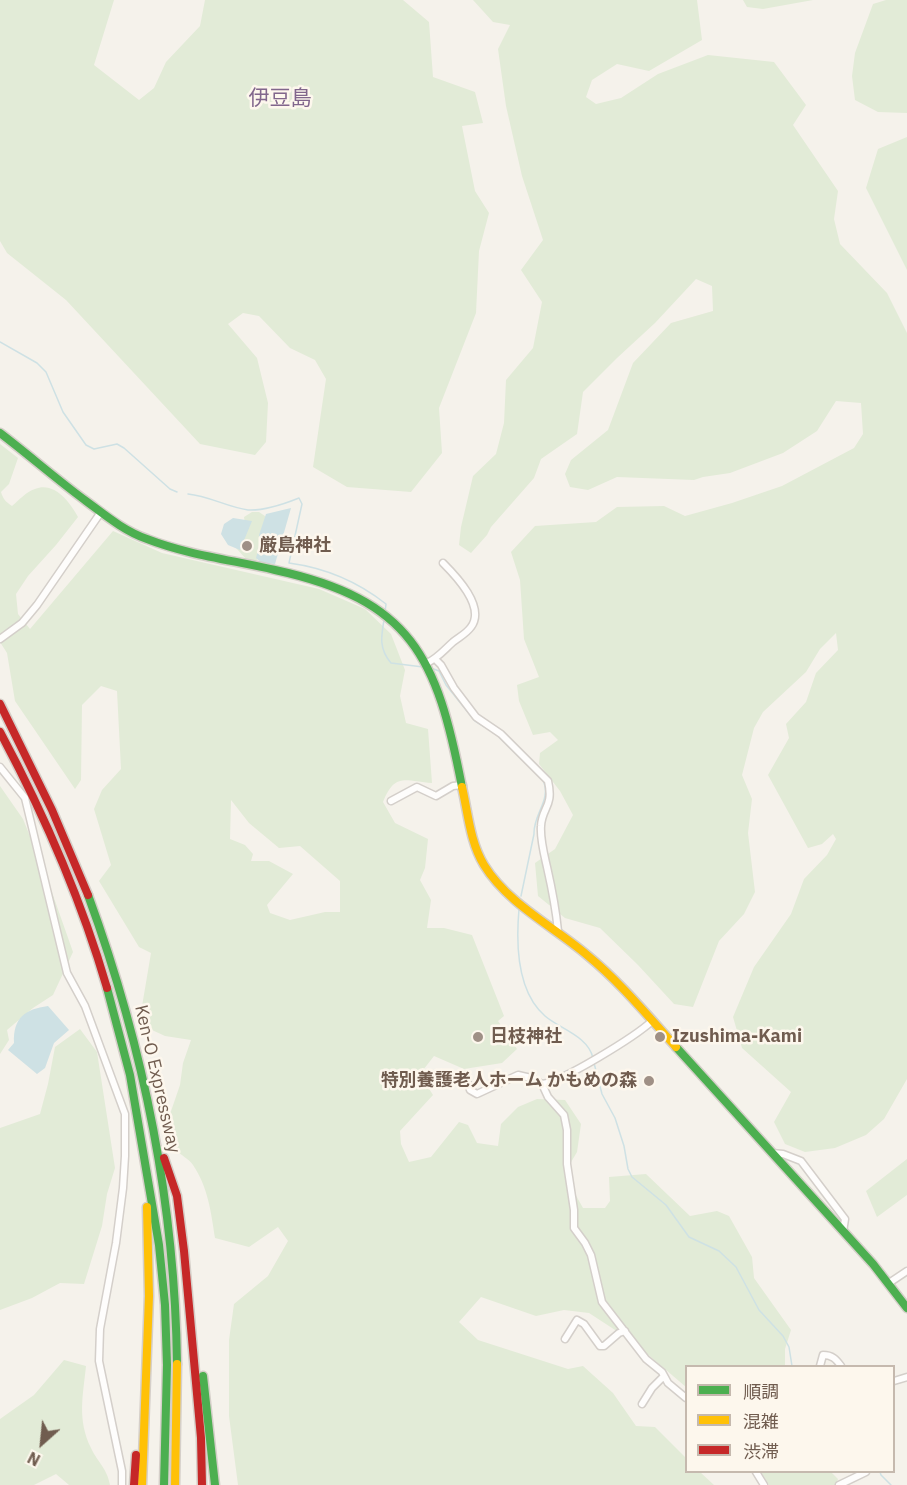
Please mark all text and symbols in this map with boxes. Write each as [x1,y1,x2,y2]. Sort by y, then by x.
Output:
district label: 伊豆島 [249,86,311,112]
place label: 厳島神社 [259,535,331,557]
marker: 厳島神社 [240,539,254,553]
street label: Ken-O Expressway [129,1003,185,1155]
place label: 日枝神社 [490,1026,562,1048]
place label: Izushima-Kami [672,1026,802,1048]
marker: 日枝神社 [471,1030,485,1044]
marker: Izushima-Kami [653,1030,667,1044]
place label: 特別養護老人ホーム かもめの森 [381,1070,637,1092]
marker: 特別養護老人ホーム かもめの森 [642,1074,656,1088]
legend [685,1365,895,1473]
text: 順調 [743,1380,779,1403]
text: 混雑 [743,1410,779,1433]
north arrow [12,1413,72,1473]
text: 渋滞 [743,1440,779,1463]
text: N [24,1447,44,1471]

